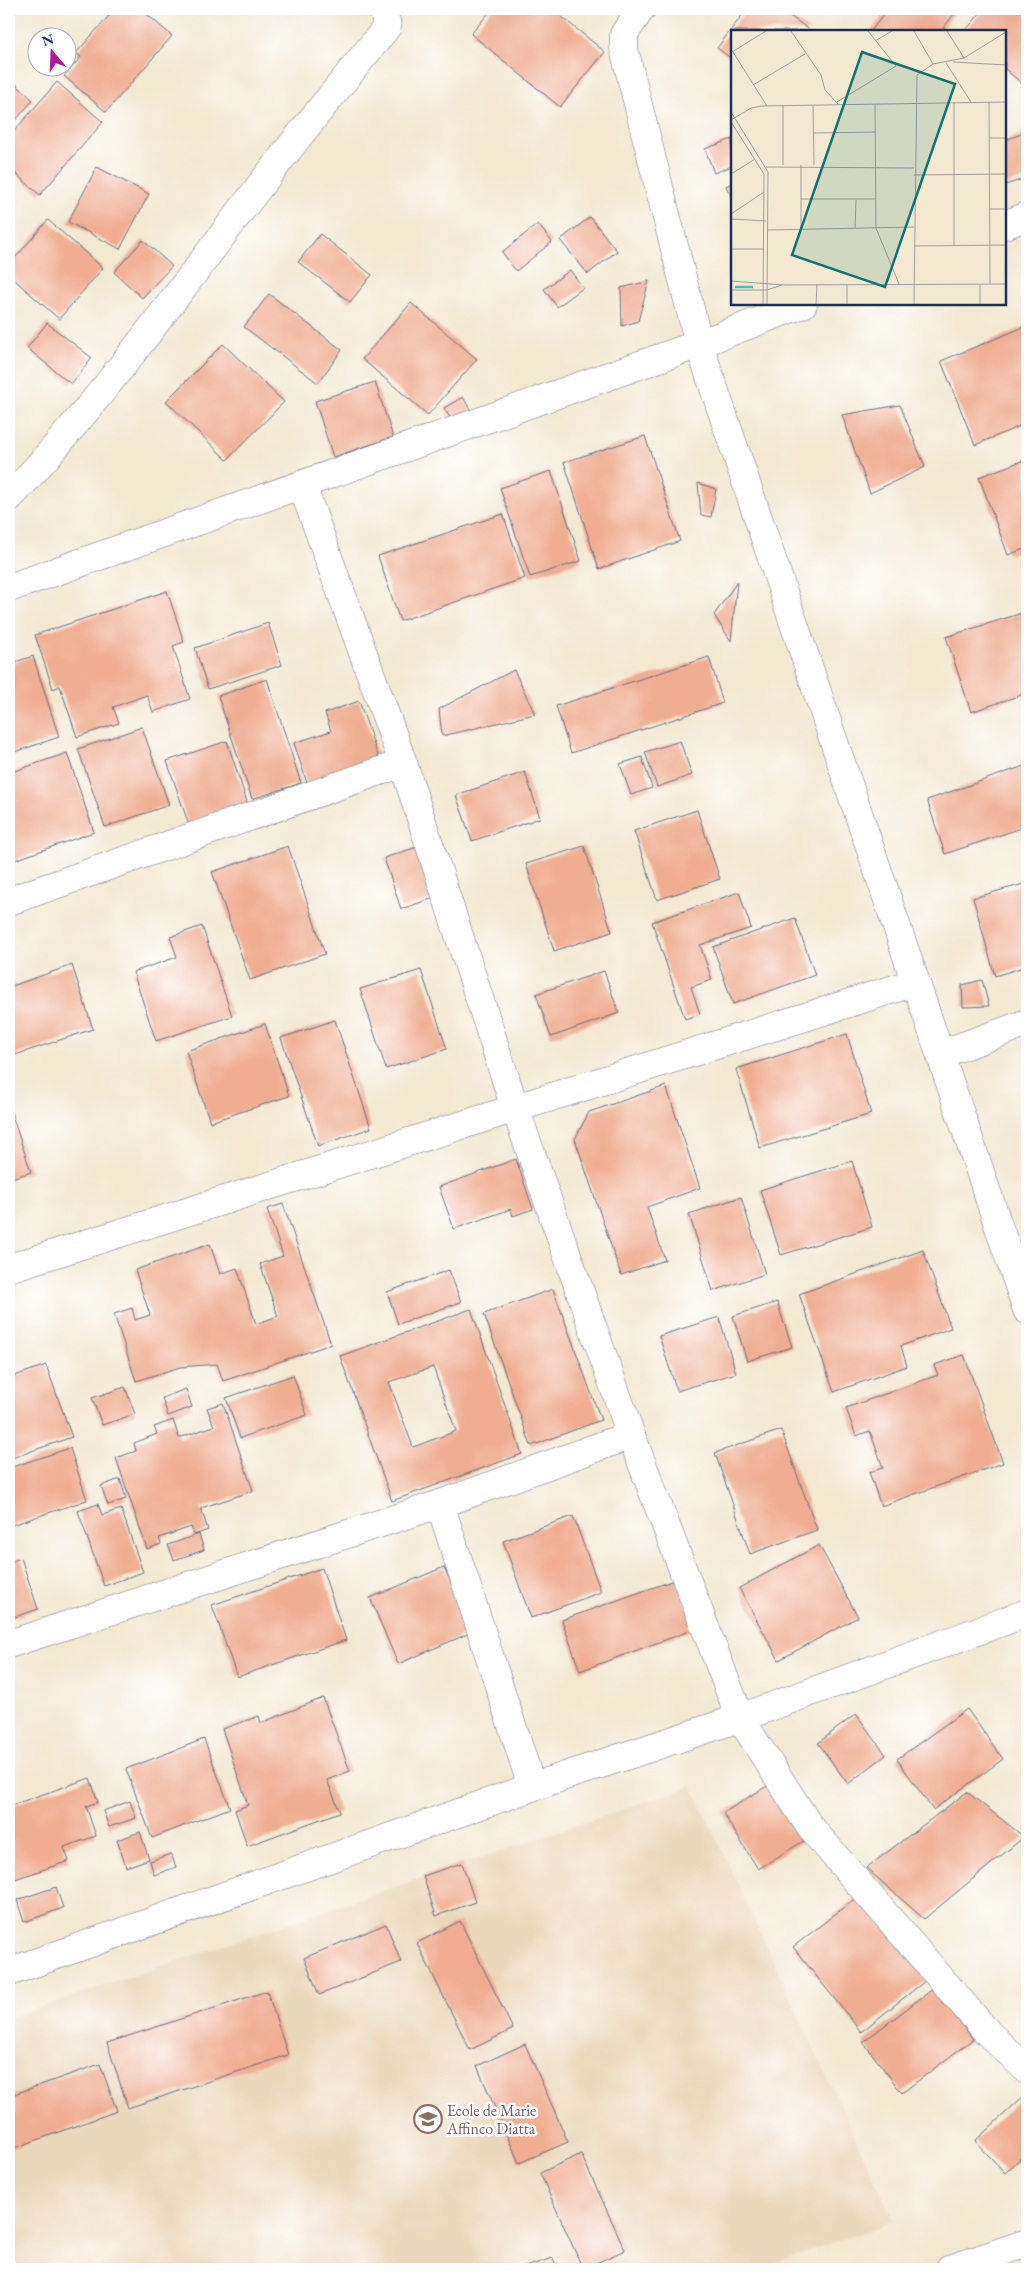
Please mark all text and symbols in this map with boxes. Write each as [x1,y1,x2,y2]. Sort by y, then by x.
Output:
north arrow [28,28,78,78]
text: N [39,29,57,50]
inset map [731,30,1006,305]
place label: Ecole de Marie Affinco Diatta [446,2100,536,2139]
school or university icon: Ecole de Marie Affinco Diatta [413,2104,443,2134]

